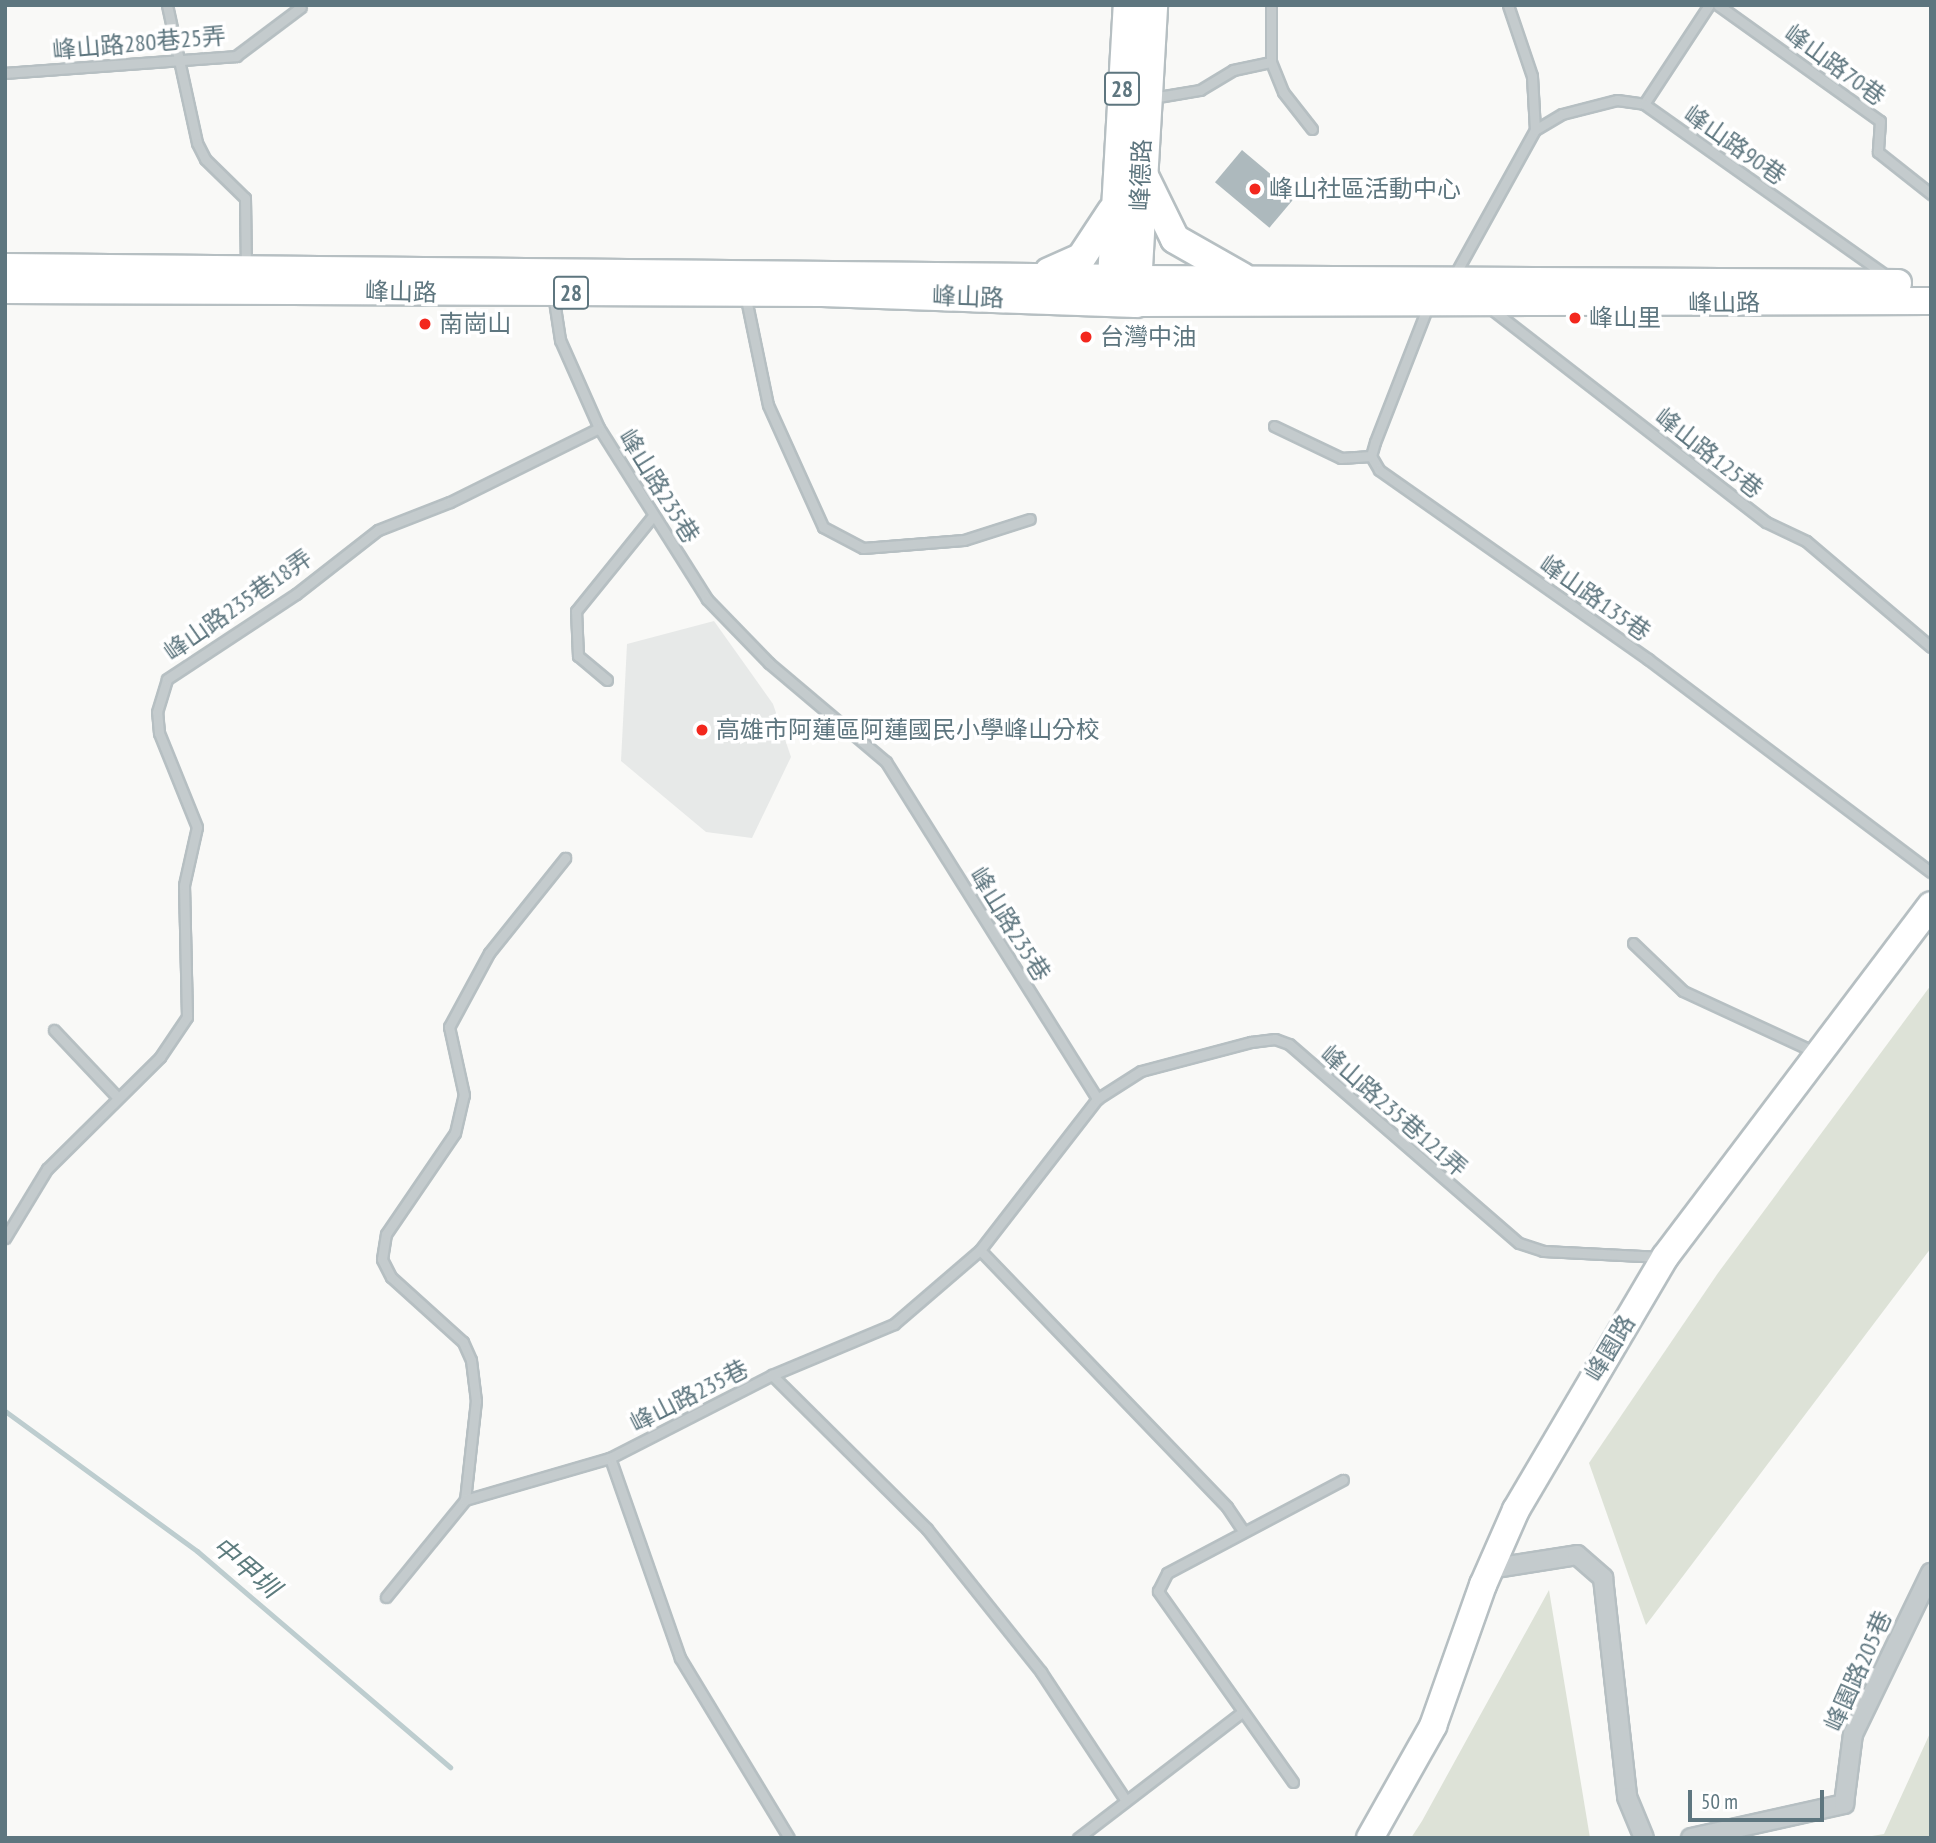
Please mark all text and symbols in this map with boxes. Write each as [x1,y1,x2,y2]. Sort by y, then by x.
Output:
street label: 峰山路70巷 [1779,19,1891,111]
street label: 峰山路280巷25弄 [51,21,227,65]
road number: 28 [1103,69,1141,108]
street label: 峰山路90巷 [1679,99,1791,191]
street label: 峰德路 [1125,139,1157,211]
place label: 峰山社區活動中心 [1269,175,1461,203]
marker: 峰山社區活動中心 [1247,181,1263,197]
road number: 28 [552,274,590,312]
street label: 峰山路 [365,277,437,307]
street label: 峰山路 [932,281,1004,313]
street label: 峰山路 [1688,288,1760,318]
place label: 峰山里 [1589,304,1661,332]
place label: 南崗山 [439,310,511,338]
marker: 峰山里 [1567,310,1583,326]
marker: 南崗山 [417,316,433,332]
place label: 台灣中油 [1100,323,1196,351]
marker: 台灣中油 [1078,329,1094,345]
street label: 峰山路125巷 [1650,402,1768,504]
street label: 峰山路235巷 [613,424,705,548]
street label: 峰山路235巷18弄 [158,543,318,667]
street label: 峰山路135巷 [1534,549,1656,647]
place label: 高雄市阿蓮區阿蓮國民小學峰山分校 [716,716,1100,744]
marker: 高雄市阿蓮區阿蓮國民小學峰山分校 [694,722,710,738]
street label: 峰山路235巷 [964,862,1056,986]
street label: 峰山路235巷121弄 [1315,1040,1473,1182]
street label: 峰園路 [1579,1310,1641,1386]
street label: 峰山路235巷 [625,1354,753,1438]
water label: 中甲圳 [206,1530,286,1604]
street label: 峰園路205巷 [1819,1606,1897,1736]
scale bar [1691,1776,1828,1820]
text: 50 m [1701,1788,1738,1815]

